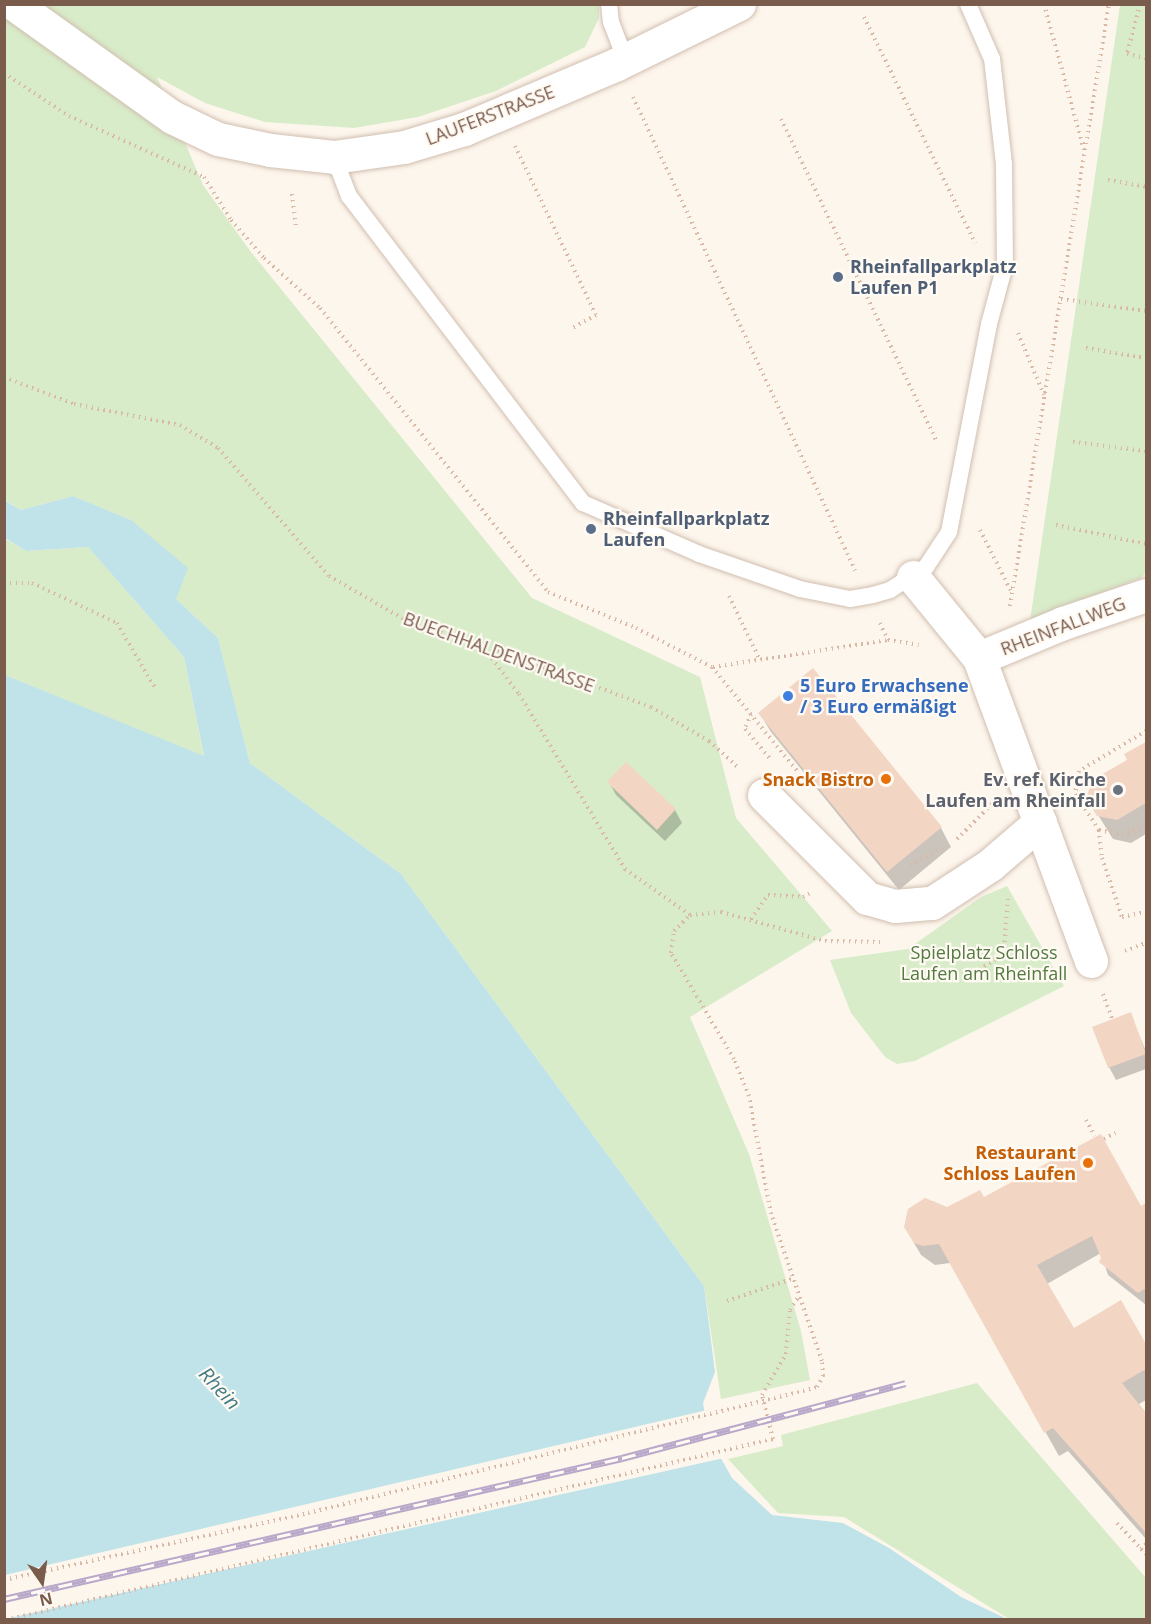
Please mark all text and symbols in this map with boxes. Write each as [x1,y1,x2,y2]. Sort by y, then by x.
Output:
street label: LAUFERSTRASSE [422,80,558,150]
place label: Rheinfallparkplatz Laufen P1 [850,256,1016,298]
marker: Rheinfallparkplatz Laufen P1 [831,270,845,284]
place label: Rheinfallparkplatz Laufen [603,508,769,550]
marker: Rheinfallparkplatz Laufen [584,522,598,536]
street label: RHEINFALLWEG [997,592,1129,660]
street label: BUECHHALDENSTRASSE [400,607,598,697]
place label: 5 Euro Erwachsene / 3 Euro ermäßigt [800,675,969,718]
marker: 5 Euro Erwachsene / 3 Euro ermäßigt [781,689,795,703]
place label: Snack Bistro [763,768,874,790]
place label: Ev. ref. Kirche Laufen am Rheinfall [925,769,1106,812]
marker: Snack Bistro [879,772,893,786]
marker: Ev. ref. Kirche Laufen am Rheinfall [1111,783,1125,797]
park label: Spielplatz Schloss Laufen am Rheinfall [901,942,1067,984]
place label: Restaurant Schloss Laufen [943,1142,1076,1184]
marker: Restaurant Schloss Laufen [1081,1156,1095,1170]
water label: Rhein [194,1362,246,1414]
north arrow [12,1552,72,1612]
text: N [37,1587,55,1612]

